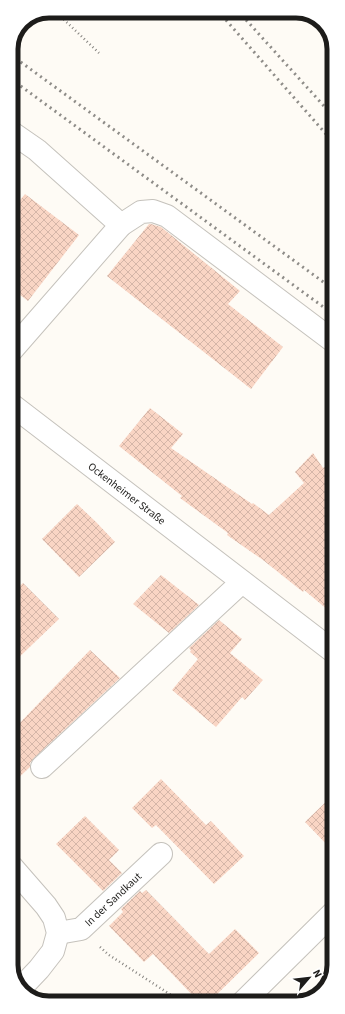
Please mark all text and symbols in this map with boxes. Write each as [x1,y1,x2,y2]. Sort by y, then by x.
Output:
street label: Ockenheimer Straße [85,459,169,529]
street label: In der Sandkaut [81,869,145,930]
north arrow [289,958,329,998]
text: N [309,967,326,980]

